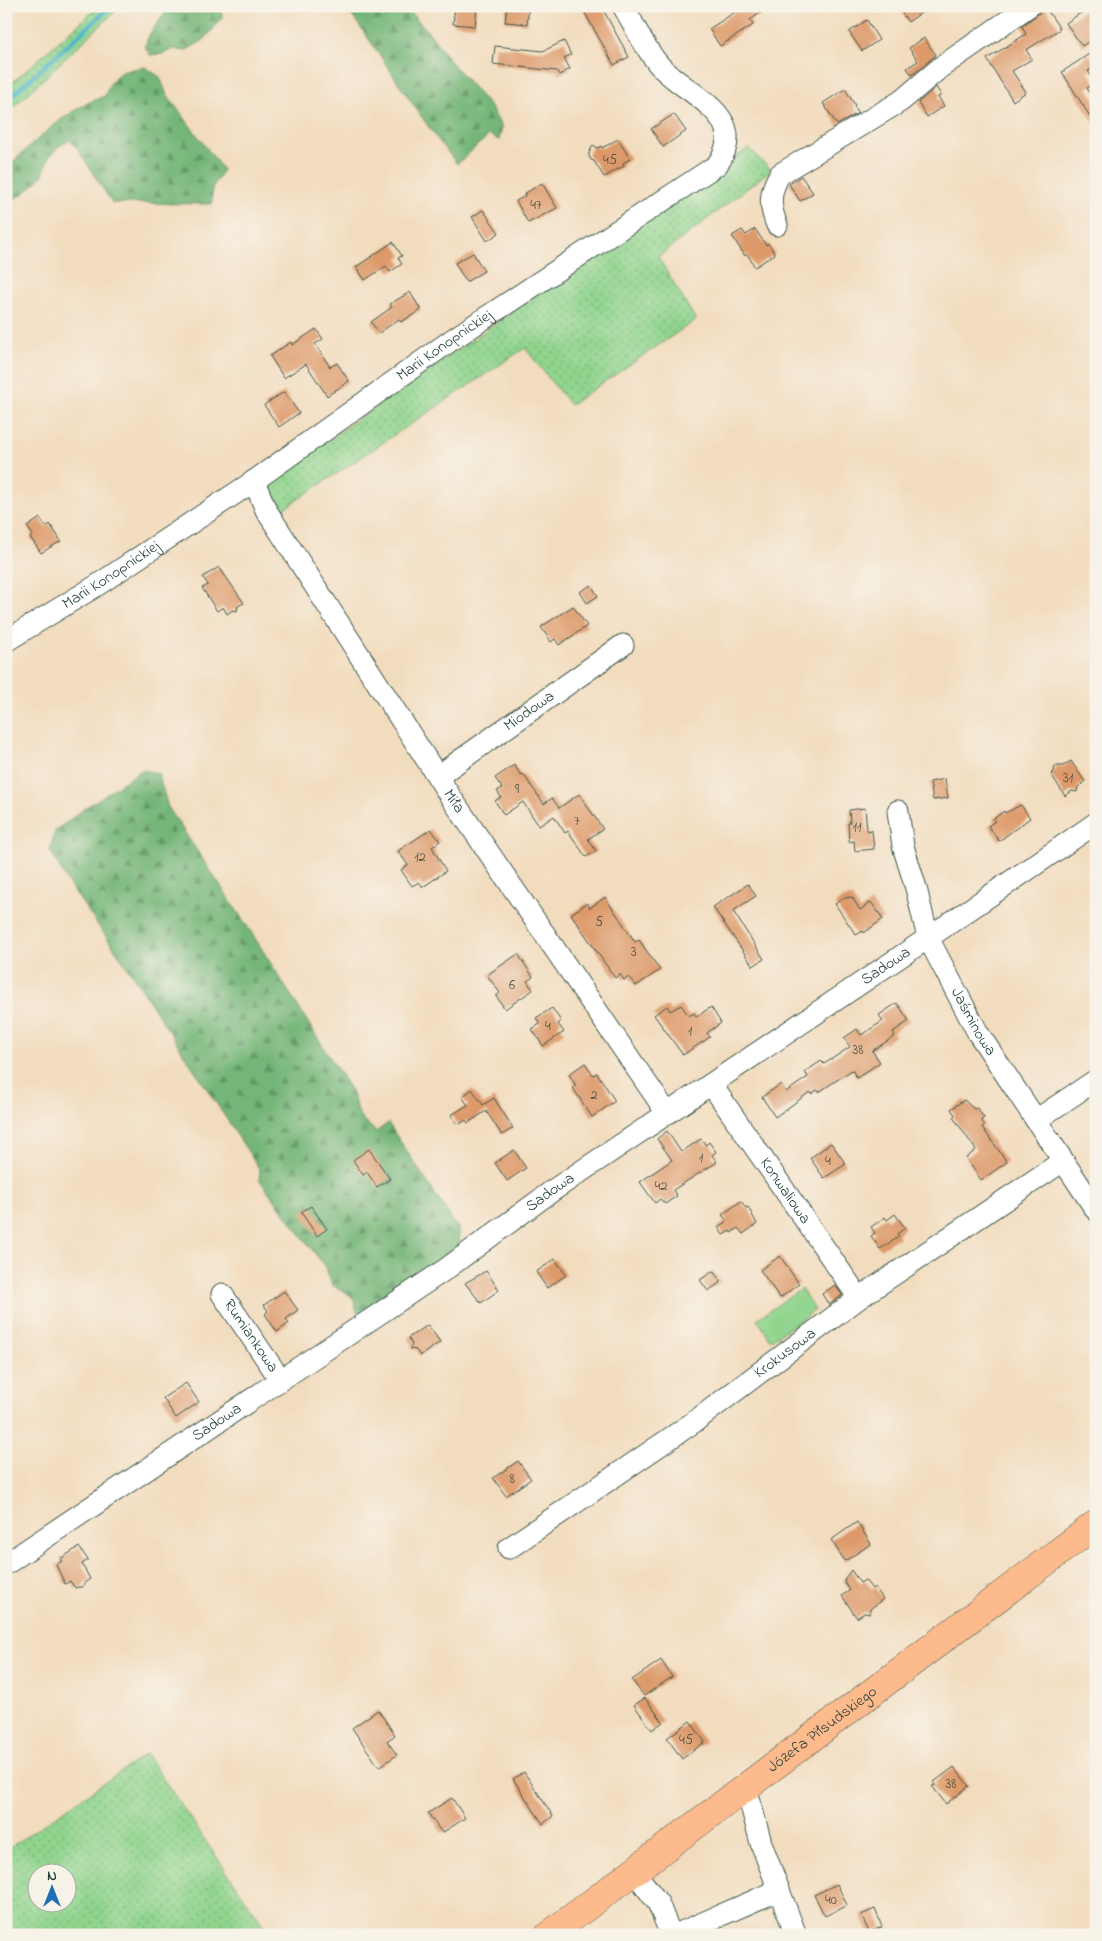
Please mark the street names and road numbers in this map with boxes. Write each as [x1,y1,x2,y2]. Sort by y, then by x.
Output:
street label: Marii Konopnickiej [392,303,498,388]
street label: Marii Konopnickiej [58,534,166,616]
street label: Miodowa [499,685,560,738]
street label: Miła [437,785,471,818]
street label: Sadowa [856,941,916,992]
street label: Jaśminowa [944,983,1002,1061]
street label: Konwaliowa [753,1153,816,1229]
street label: Sadowa [521,1167,580,1218]
street label: Rumiankowa [217,1295,284,1378]
street label: Krokusowa [749,1322,821,1385]
street label: Sadowa [187,1397,247,1448]
street label: Józefa Piłsudskiego [762,1680,882,1779]

